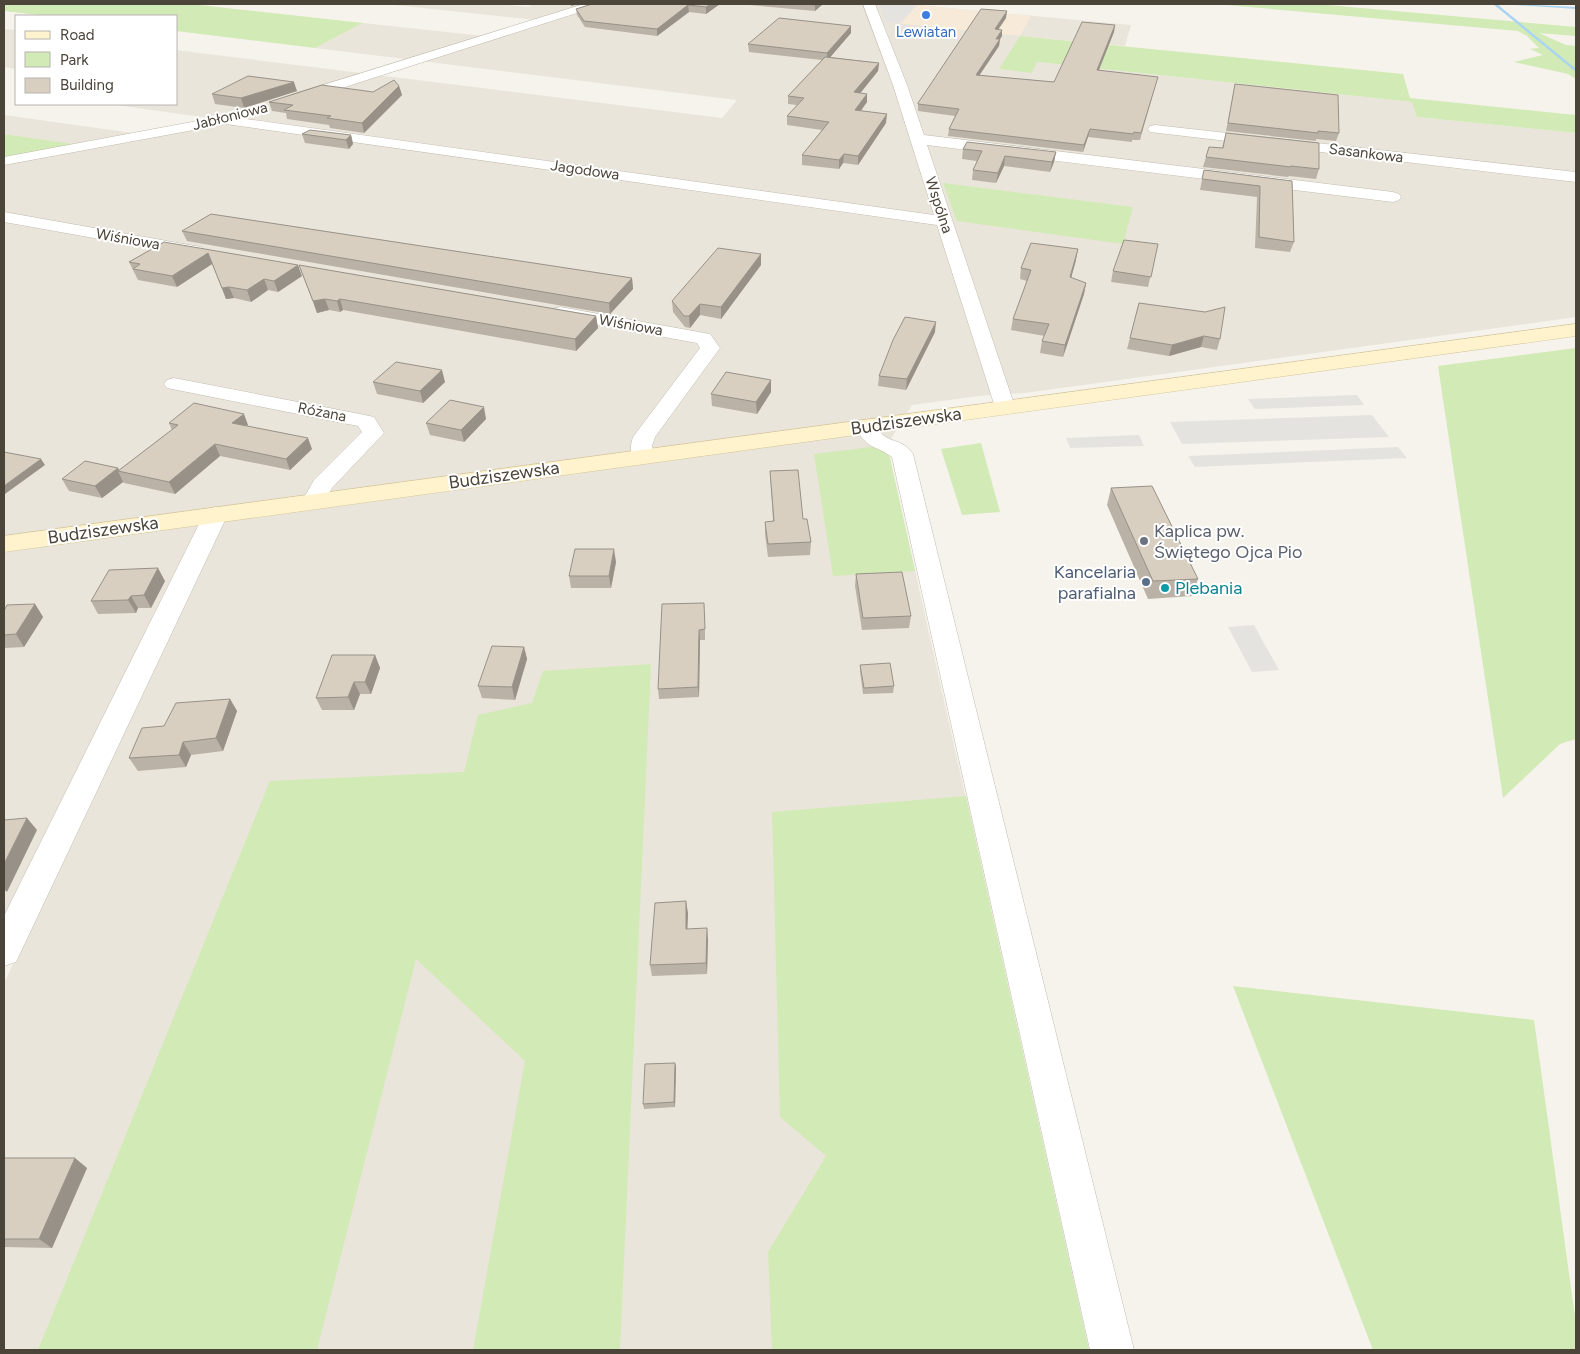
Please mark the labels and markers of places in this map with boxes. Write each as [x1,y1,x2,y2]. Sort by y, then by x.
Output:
marker: Lewiatan [920,9,932,21]
place label: Lewiatan [896,23,956,41]
place label: Kaplica pw. Świętego Ojca Pio [1154,520,1302,563]
marker: Kaplica pw. Świętego Ojca Pio [1138,535,1150,547]
place label: Kancelaria parafialna [1054,561,1136,604]
marker: Kancelaria parafialna [1140,576,1152,588]
place label: Plebania [1175,577,1242,599]
marker: Plebania [1159,582,1171,594]

